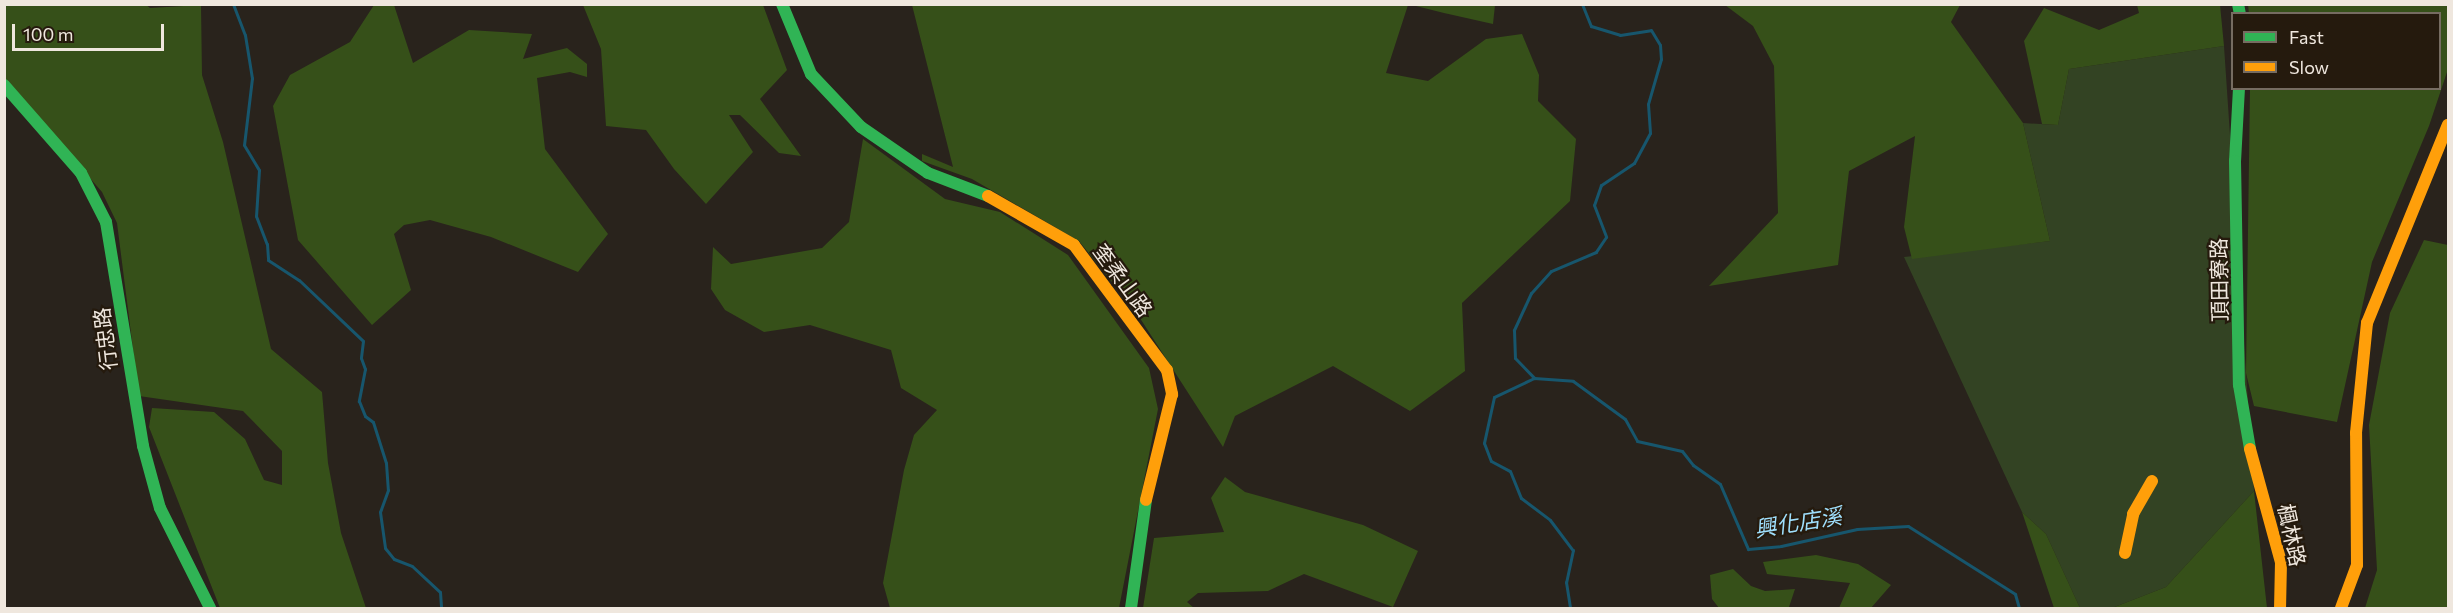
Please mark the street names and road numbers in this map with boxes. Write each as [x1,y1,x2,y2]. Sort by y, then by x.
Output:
street label: 頂田寮路 [2206,238,2232,322]
street label: 奎柔山路 [1088,239,1158,321]
street label: 行忠路 [89,306,121,372]
street label: 楓林路 [2273,502,2311,568]

